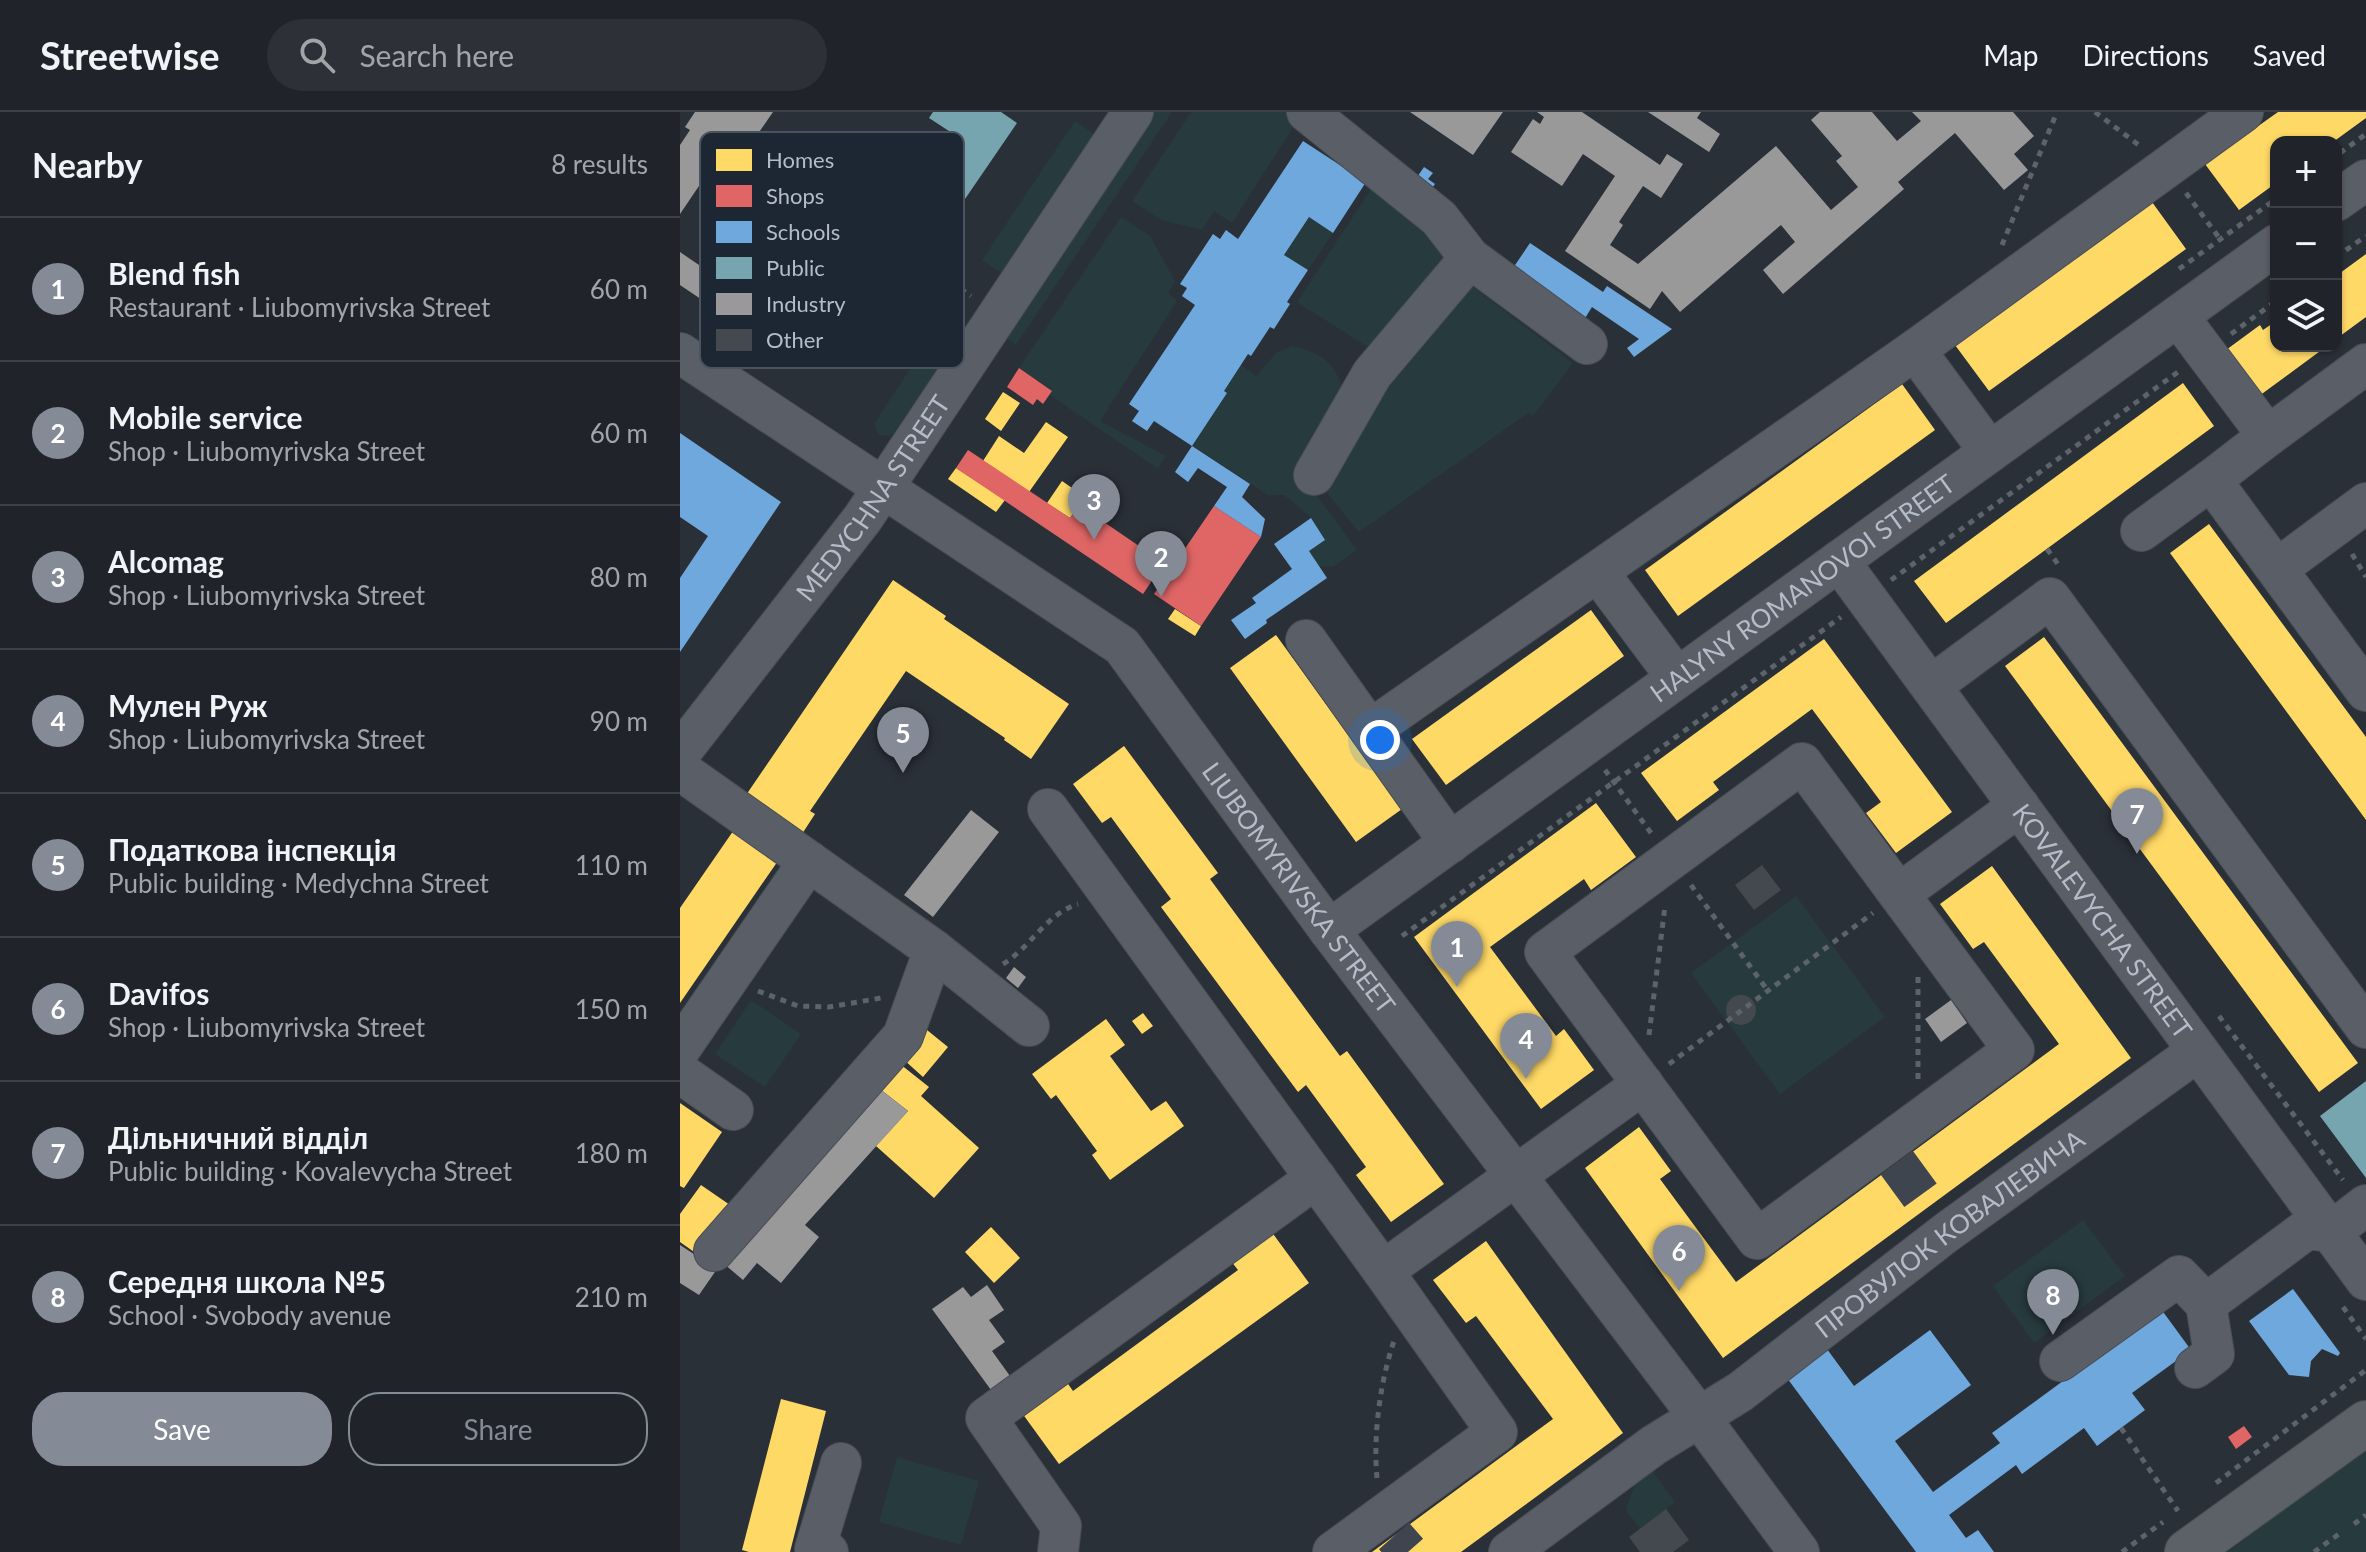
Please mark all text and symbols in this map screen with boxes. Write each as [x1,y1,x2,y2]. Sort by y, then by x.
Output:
search box [267,19,827,91]
text: Streetwise [40,32,219,78]
icon: search [295,33,339,77]
text: Search here [359,37,514,73]
text: Map [1983,38,2038,72]
text: Directions [2082,38,2209,72]
text: Saved [2253,38,2326,72]
legend [700,132,964,368]
map controls [2270,136,2342,352]
button: + [2270,136,2342,208]
text: Nearby [32,144,143,185]
text: Homes [766,146,834,173]
text: 8 results [551,148,648,180]
text: Shops [766,182,824,209]
button: − [2270,208,2342,280]
text: Schools [766,218,840,245]
text: Public [766,254,825,281]
text: Blend fish [108,255,240,291]
text: 1 [50,273,66,305]
text: 60 m [590,273,648,305]
button: layers [2270,280,2342,352]
text: Industry [766,290,846,317]
text: Restaurant · Liubomyrivska Street [108,291,490,323]
text: Other [766,326,823,353]
street label: MEDYCHNA STREET [789,389,956,607]
text: Mobile service [108,399,303,435]
text: 2 [50,417,66,449]
text: 60 m [590,417,648,449]
text: Shop · Liubomyrivska Street [108,435,425,467]
street label: HALYNY ROMANOVOI STREET [1644,467,1961,709]
pin: 3 [1068,474,1120,540]
pin: 2 [1135,531,1187,597]
text: Alcomag [108,543,224,579]
text: 3 [50,561,66,593]
text: 80 m [590,561,648,593]
text: Shop · Liubomyrivska Street [108,579,425,611]
text: Мулен Руж [108,687,268,723]
text: 4 [50,705,66,737]
text: 90 m [590,705,648,737]
pin: 5 [877,707,929,773]
your location [1360,720,1400,760]
text: Shop · Liubomyrivska Street [108,723,425,755]
street label: LIUBOMYRIVSKA STREET [1196,756,1403,1020]
pin: 7 [2111,788,2163,854]
street label: KOVALEVYCHA STREET [2006,797,2199,1044]
text: Податкова інспекція [108,831,397,867]
text: 5 [50,849,66,881]
text: 110 m [575,849,648,881]
text: Public building · Medychna Street [108,867,489,899]
pin: 1 [1431,921,1483,987]
text: Davifos [108,975,210,1011]
text: 6 [50,993,66,1025]
text: 150 m [575,993,648,1025]
text: Shop · Liubomyrivska Street [108,1011,425,1043]
pin: 4 [1500,1013,1552,1079]
text: Дільничний відділ [108,1119,368,1155]
street label: ПРОВУЛОК КОВАЛЕВИЧА [1808,1122,2091,1344]
text: 7 [50,1137,66,1169]
text: 180 m [575,1137,648,1169]
text: Public building · Kovalevycha Street [108,1155,512,1187]
pin: 6 [1653,1225,1705,1291]
text: Середня школа №5 [108,1263,386,1299]
pin: 8 [2027,1269,2079,1335]
text: 8 [50,1281,66,1313]
text: 210 m [575,1281,648,1313]
text: School · Svobody avenue [108,1299,391,1331]
button: Save [32,1392,332,1466]
button: Share [348,1392,648,1466]

